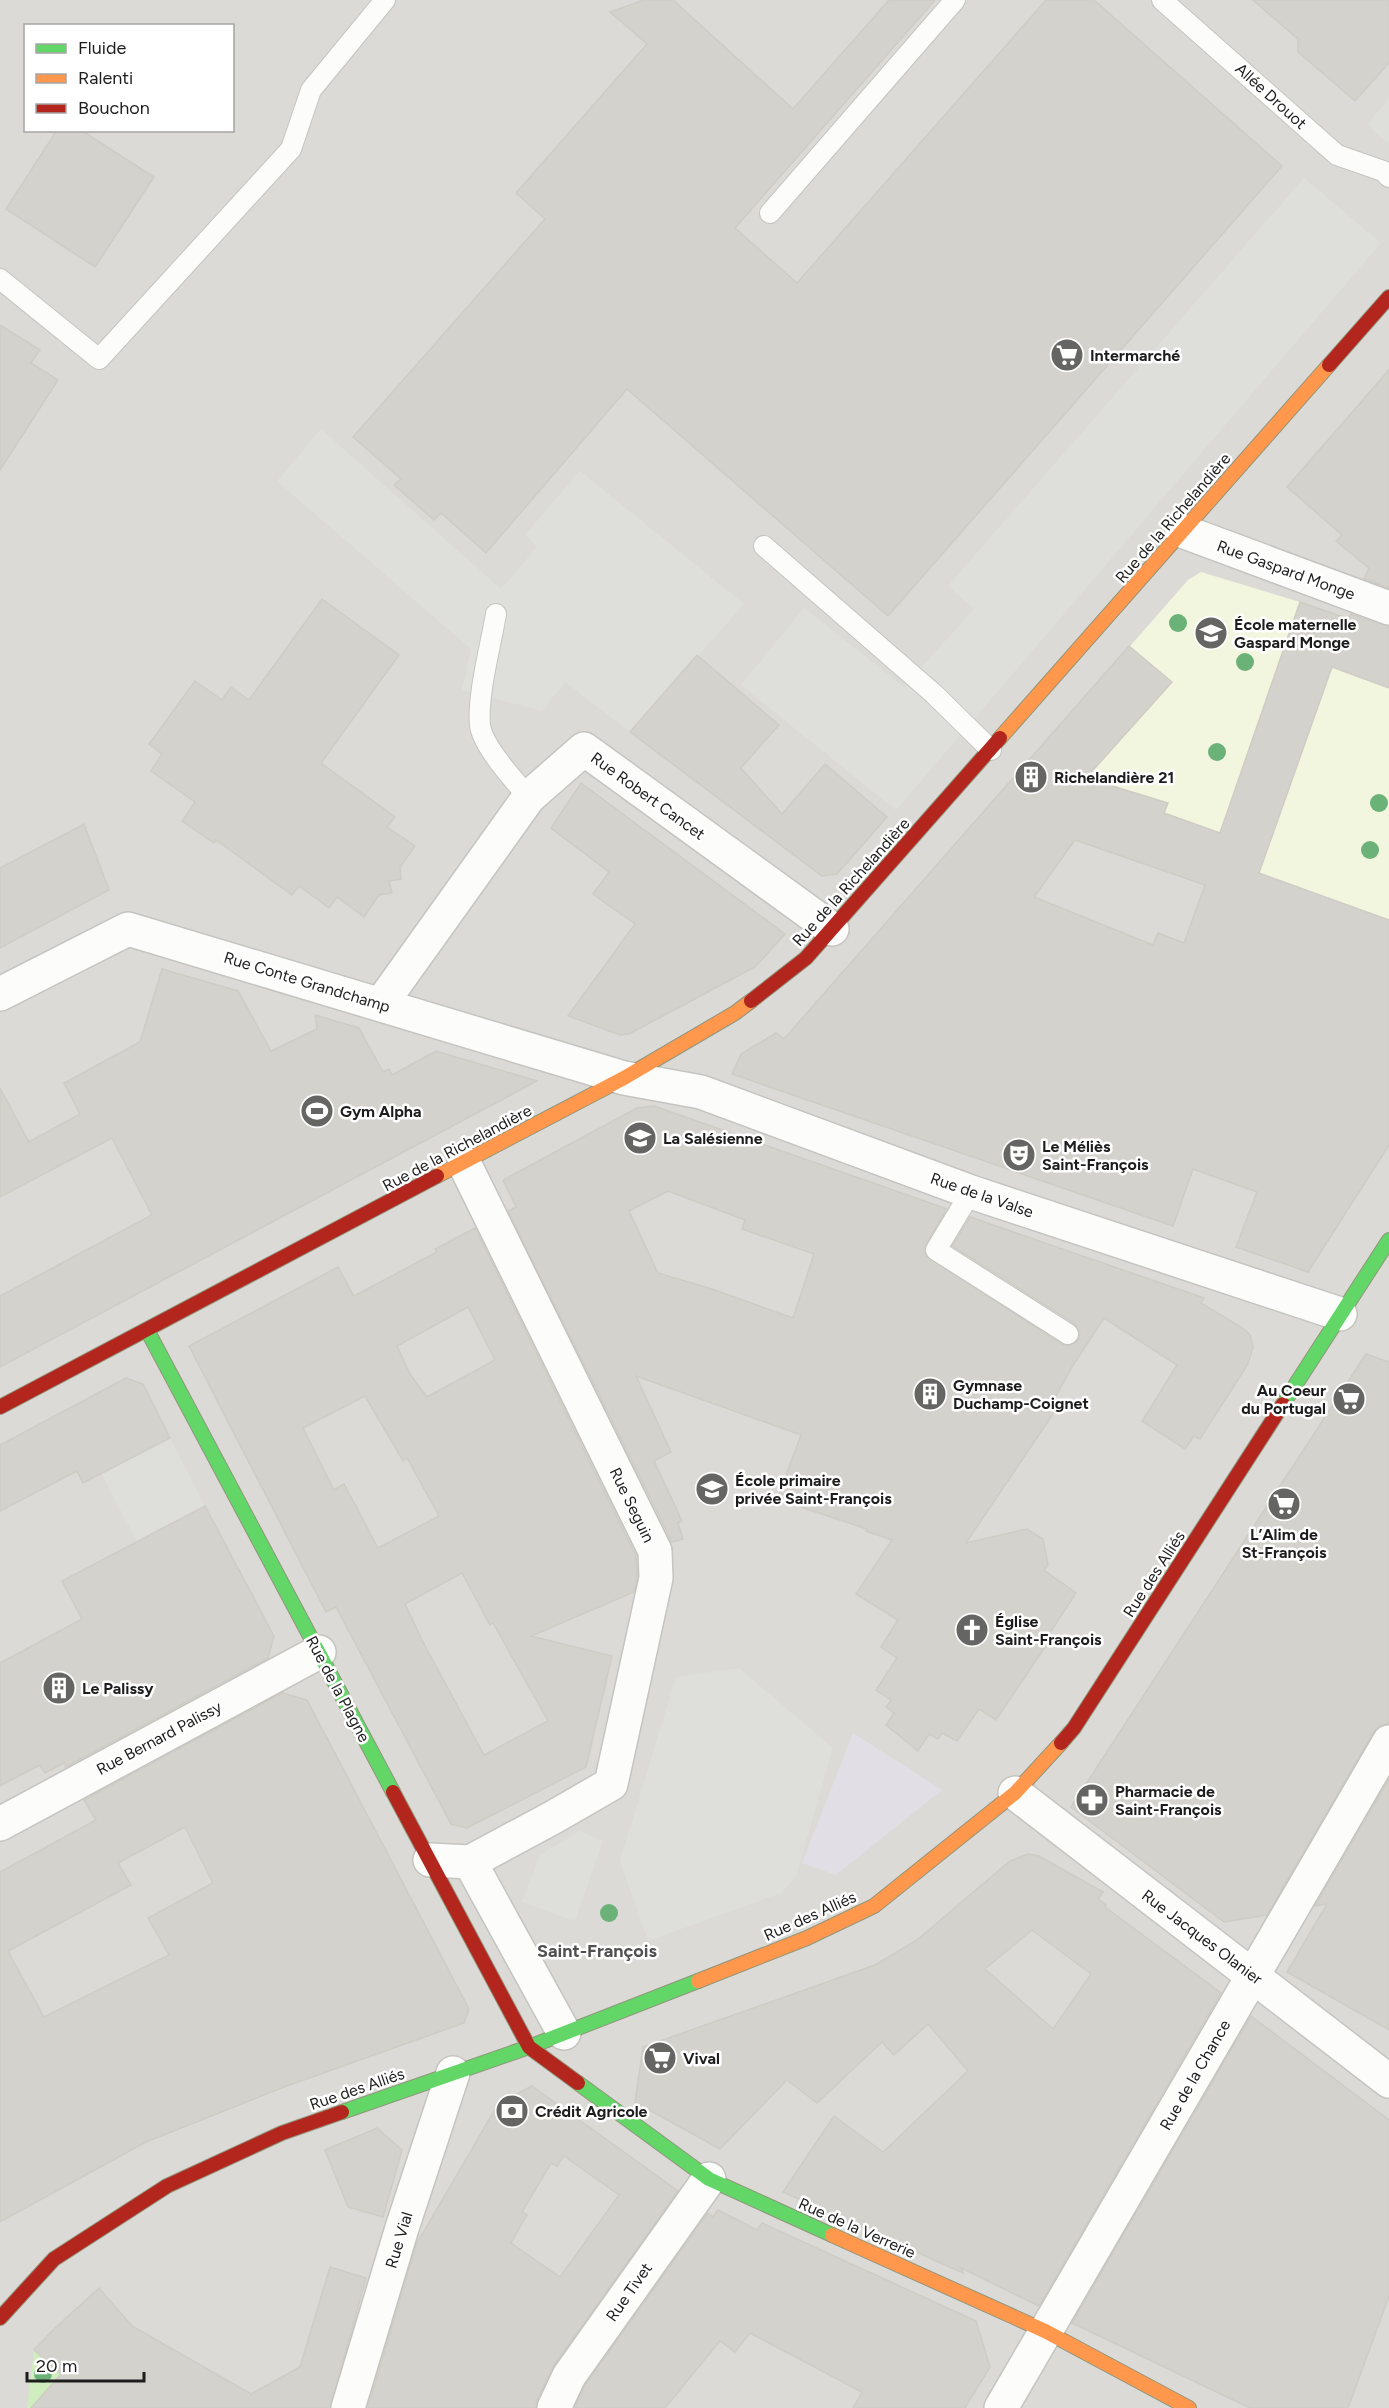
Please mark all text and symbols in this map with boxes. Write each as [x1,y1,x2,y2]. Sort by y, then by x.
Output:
legend [24,24,234,132]
text: Fluide [78,37,127,59]
street label: Allée Drouot [1231,59,1311,133]
text: Ralenti [78,67,133,89]
text: Bouchon [78,97,150,119]
supermarket icon: Intermarché [1049,337,1085,373]
place label: Intermarché [1090,346,1180,365]
street label: Rue de la Richelandière [1111,449,1235,587]
street label: Rue Gaspard Monge [1214,536,1358,604]
school or university icon: École maternelle Gaspard Monge [1193,615,1229,651]
place label: École maternelle Gaspard Monge [1234,615,1357,652]
street label: Rue Robert Cancet [587,748,709,844]
building icon: Richelandière 21 [1013,759,1049,795]
place label: Richelandière 21 [1054,768,1174,787]
street label: Rue de la Richelandière [788,814,914,950]
street label: Rue Conte Grandchamp [222,948,392,1016]
sports icon: Gym Alpha [299,1093,335,1129]
street label: Rue de la Richelandière [379,1101,535,1195]
place label: Gym Alpha [340,1102,422,1121]
school or university icon: La Salésienne [622,1120,658,1156]
place label: La Salésienne [663,1129,763,1148]
theatre icon: Le Méliès Saint-François [1001,1137,1037,1173]
place label: Le Méliès Saint-François [1042,1137,1149,1174]
street label: Rue de la Valse [928,1168,1036,1222]
building icon: Gymnase Duchamp-Coignet [912,1376,948,1412]
place label: Gymnase Duchamp-Coignet [953,1376,1089,1413]
place label: Au Coeur du Portugal [1241,1381,1326,1418]
supermarket icon: Au Coeur du Portugal [1331,1381,1367,1417]
street label: Rue Seguin [606,1464,658,1546]
school or university icon: École primaire privée Saint-François [694,1471,730,1507]
place label: École primaire privée Saint-François [735,1471,892,1508]
supermarket icon: L’Alim de St-François [1266,1486,1302,1522]
place label: L’Alim de St-François [1242,1525,1327,1562]
street label: Rue des Alliés [1119,1527,1189,1621]
church icon: Église Saint-François [954,1612,990,1648]
place label: Église Saint-François [995,1612,1102,1649]
street label: Rue de la Plagne [302,1633,374,1745]
building icon: Le Palissy [41,1670,77,1706]
place label: Le Palissy [82,1679,154,1698]
street label: Rue Bernard Palissy [93,1697,225,1779]
pharmacy icon: Pharmacie de Saint-François [1074,1782,1110,1818]
place label: Pharmacie de Saint-François [1115,1782,1222,1819]
street label: Rue Jacques Olanier [1138,1886,1266,1989]
street label: Rue des Alliés [761,1887,859,1945]
district label: Saint-François [537,1940,658,1962]
street label: Rue de la Chance [1156,2016,1234,2134]
supermarket icon: Vival [642,2040,678,2076]
place label: Vival [683,2049,720,2068]
street label: Rue des Alliés [307,2064,407,2114]
bank icon: Crédit Agricole [494,2093,530,2129]
place label: Crédit Agricole [535,2102,648,2121]
street label: Rue de la Verrerie [796,2194,919,2262]
street label: Rue Vial [381,2209,417,2271]
street label: Rue Tivet [602,2259,656,2325]
scale bar [27,2345,144,2383]
text: 20 m [36,2355,77,2377]

